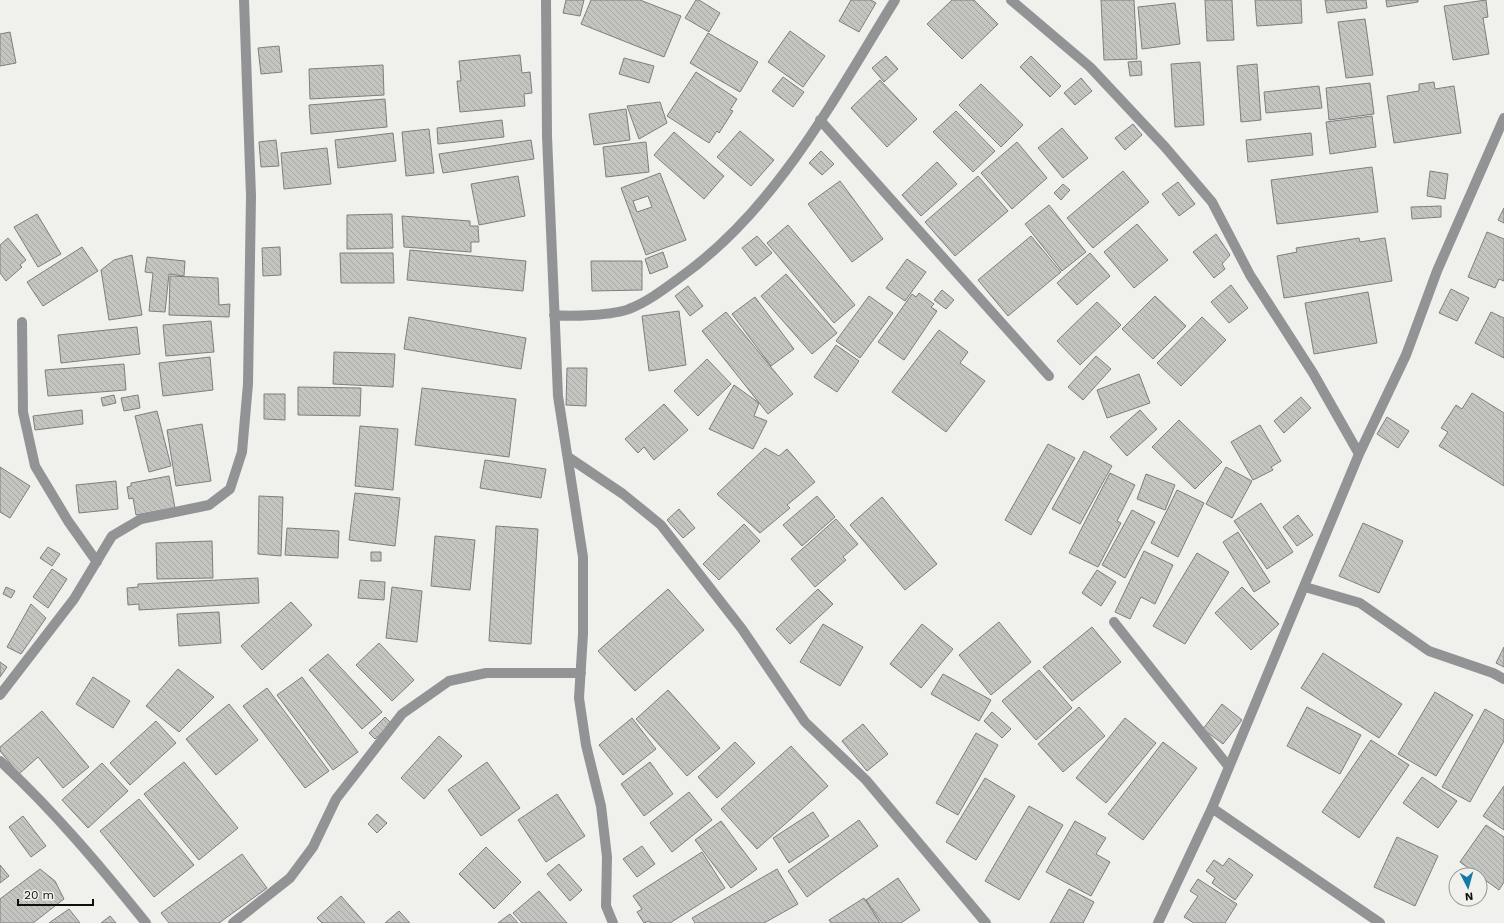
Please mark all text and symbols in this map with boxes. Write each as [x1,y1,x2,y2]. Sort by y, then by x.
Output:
north arrow [1448,867,1488,907]
scale bar [18,881,93,907]
text: 20 m [24,888,54,902]
text: N [1464,890,1474,903]

